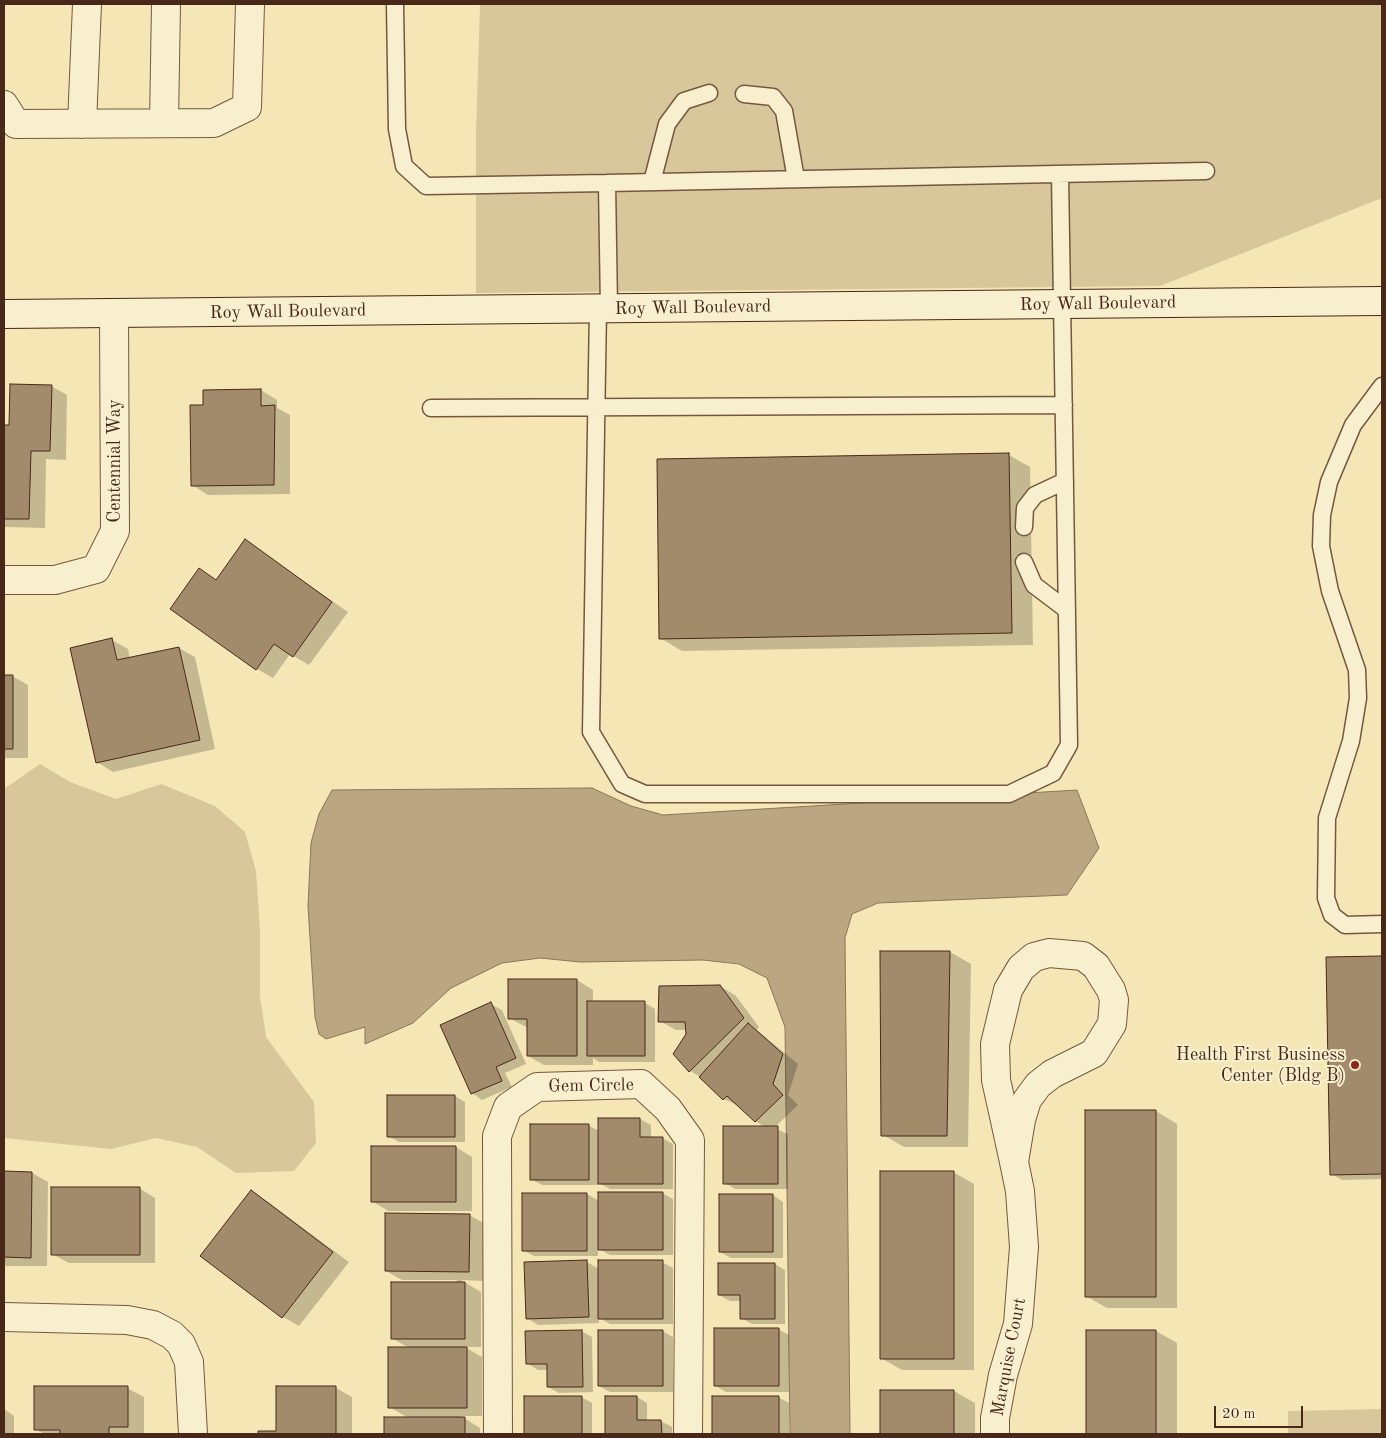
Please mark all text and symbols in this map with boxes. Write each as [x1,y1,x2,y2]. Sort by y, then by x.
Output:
street label: Roy Wall Boulevard [1020,292,1176,316]
street label: Roy Wall Boulevard [615,296,771,320]
street label: Roy Wall Boulevard [210,300,366,324]
street label: Centennial Way [104,399,126,523]
place label: Health First Business Center (Bldg B) [1176,1044,1345,1086]
marker: Health First Business Center (Bldg B) [1349,1059,1361,1071]
street label: Gem Circle [548,1074,634,1098]
street label: Marquise Court [987,1296,1031,1418]
scale bar [1216,1396,1305,1428]
text: 20 m [1222,1407,1256,1422]

